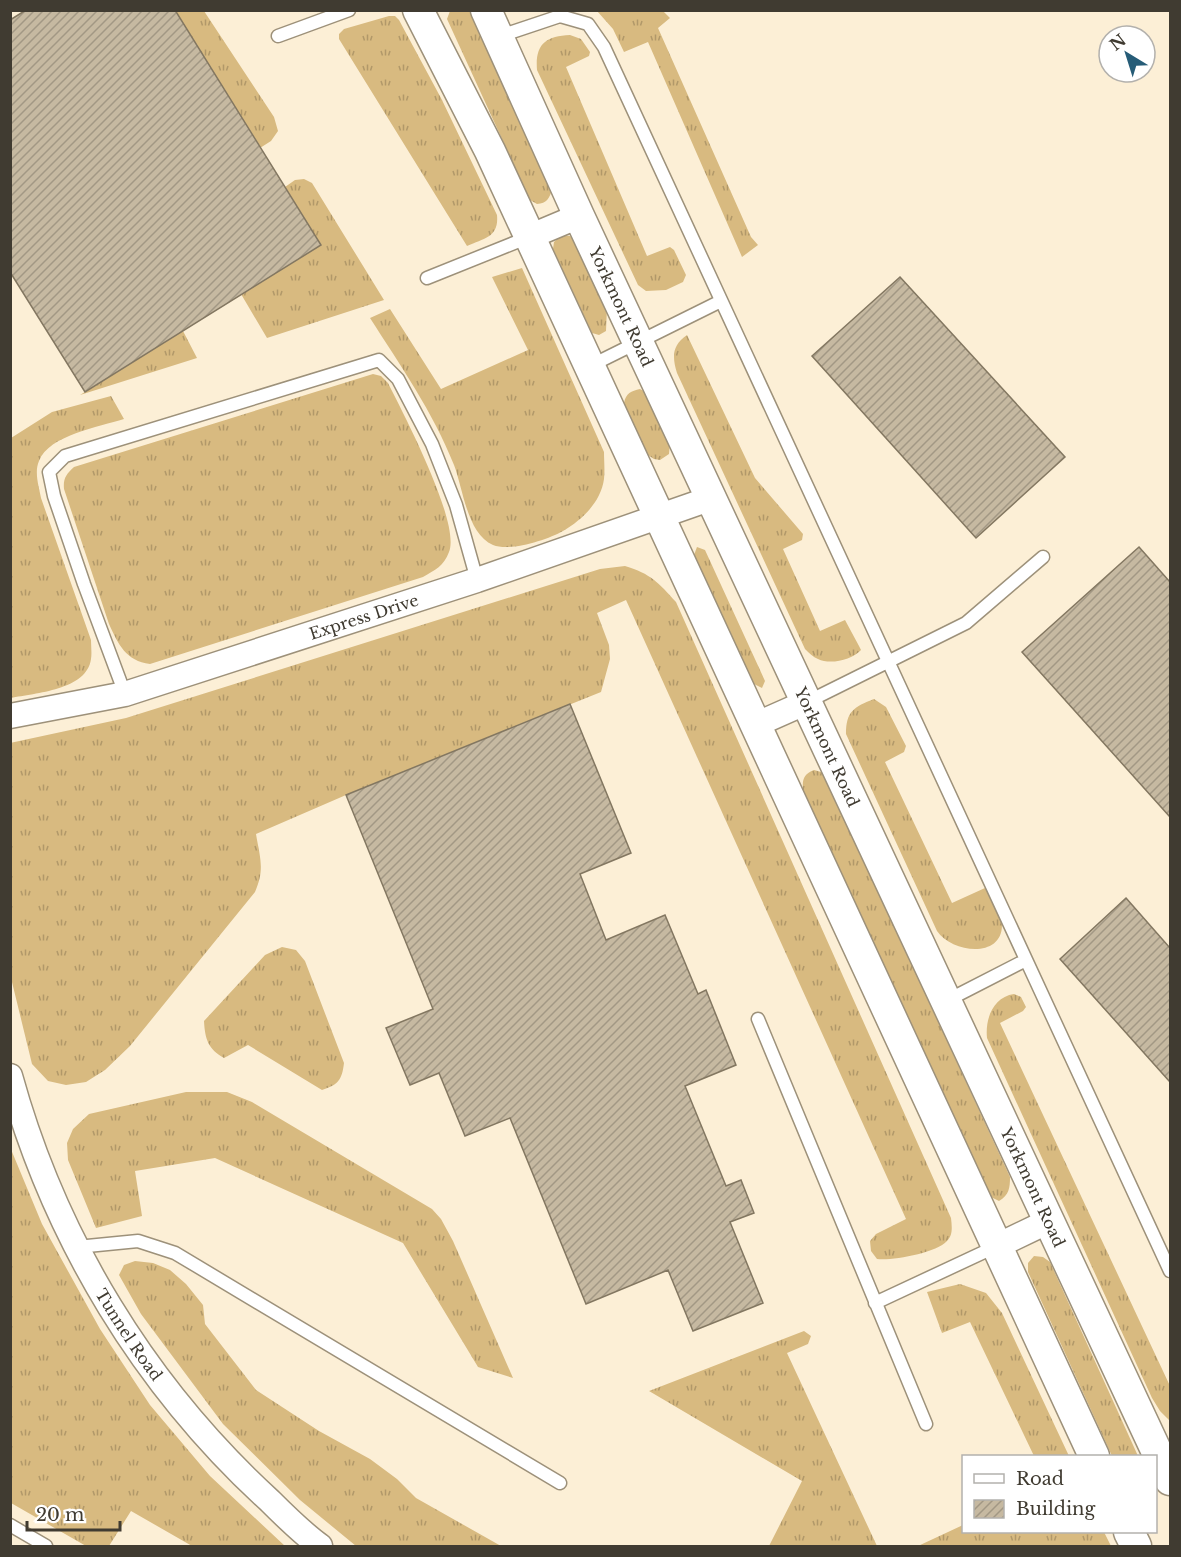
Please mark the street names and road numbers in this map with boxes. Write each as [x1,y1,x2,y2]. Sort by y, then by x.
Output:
street label: Yorkmont Road [584,243,658,370]
street label: Express Drive [306,590,421,644]
street label: Yorkmont Road [790,683,864,810]
street label: Yorkmont Road [996,1123,1070,1250]
street label: Tunnel Road [91,1285,167,1385]

